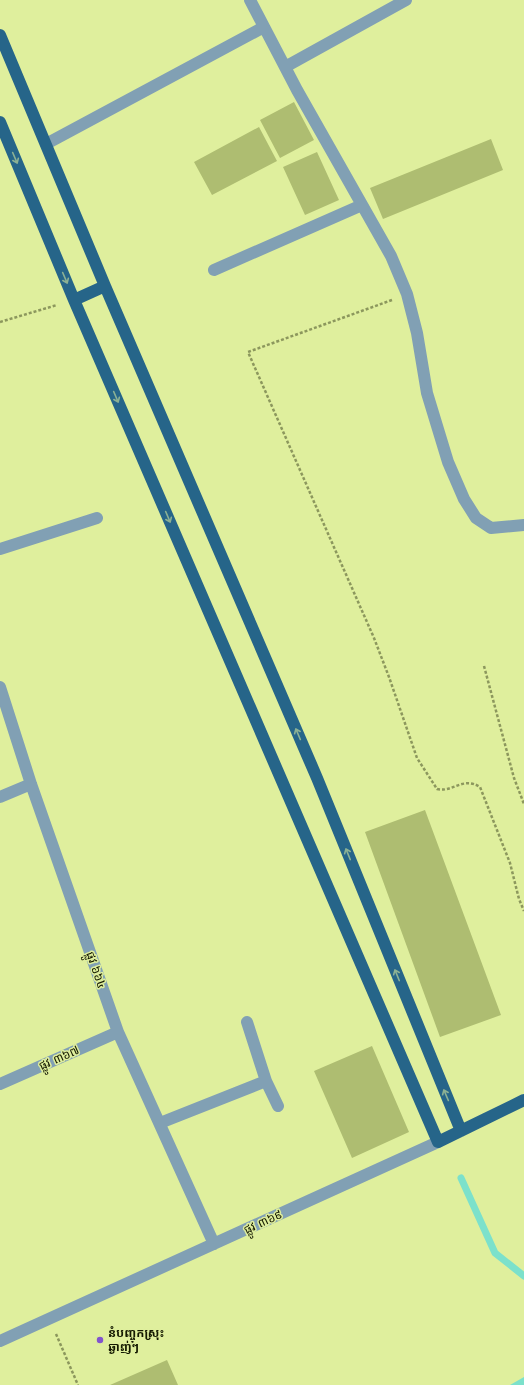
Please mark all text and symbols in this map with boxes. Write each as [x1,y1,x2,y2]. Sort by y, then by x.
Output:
one-way arrow [12,151,19,163]
one-way arrow [62,271,69,283]
one-way arrow [113,391,121,403]
one-way arrow [165,510,172,522]
one-way arrow [294,728,301,740]
one-way arrow [344,849,351,861]
street label: ផ្លូវ ៦៦៤ [80,950,109,992]
one-way arrow [392,969,400,981]
street label: ផ្លូវ ៣៦៧ [37,1043,83,1076]
one-way arrow [441,1089,449,1101]
street label: ផ្លូវ ៣៦៩ [241,1207,286,1240]
place label: នំបញ្ចុកស្រុះ ឆ្ងាញ់ៗ [108,1326,164,1354]
marker: នំបញ្ចុកស្រុះ ឆ្ងាញ់ៗ [95,1335,105,1345]

